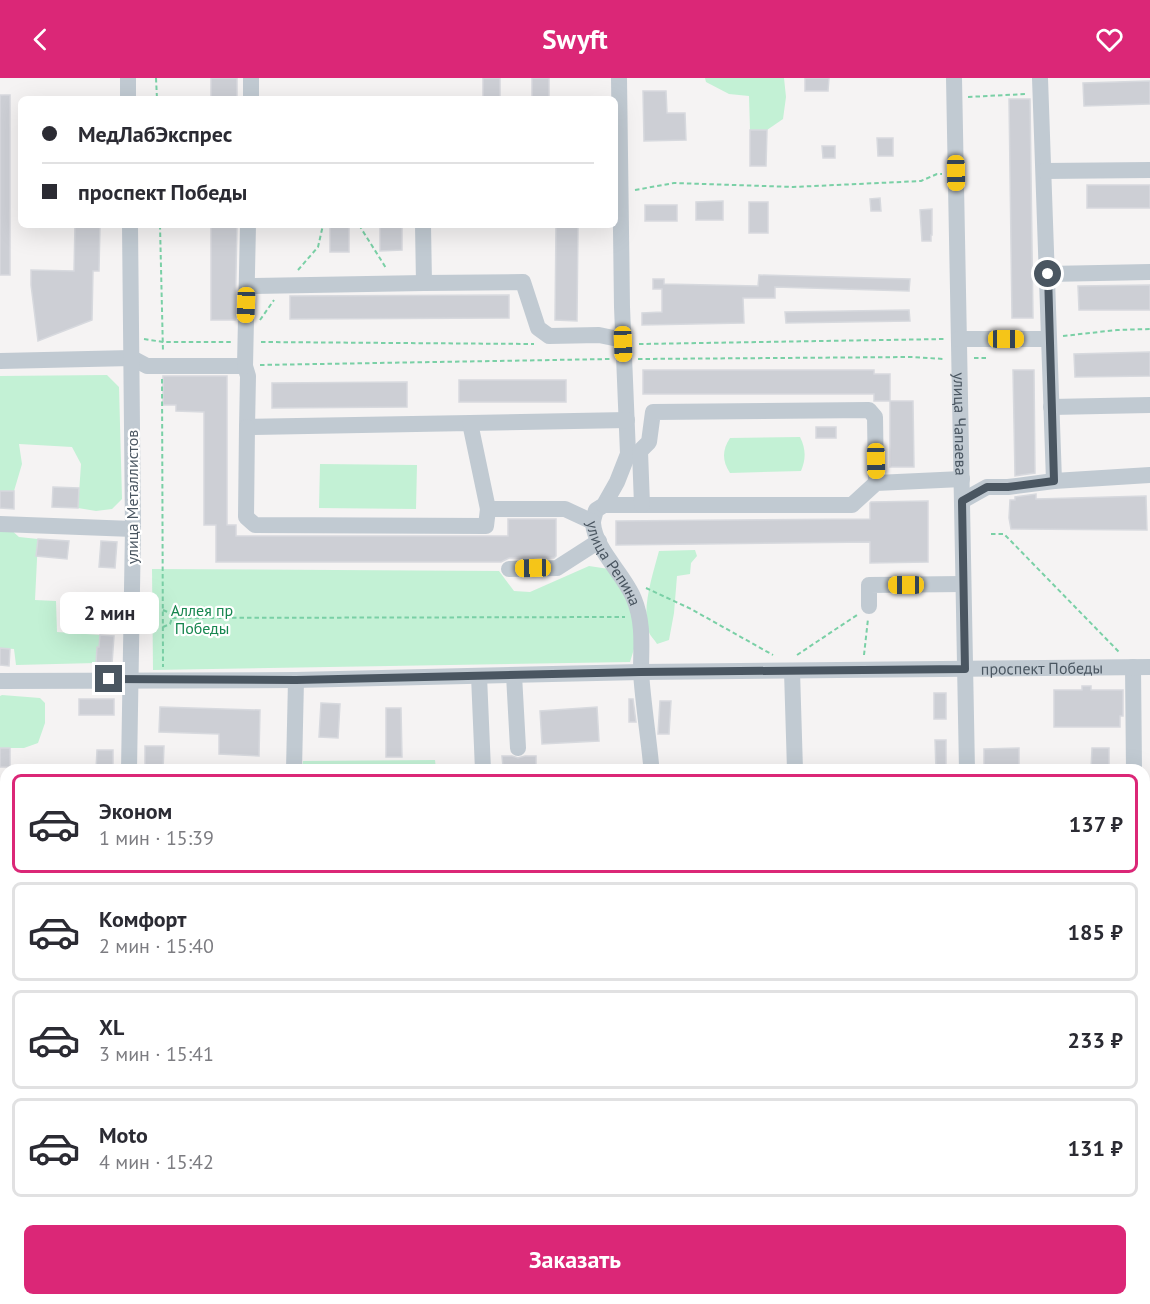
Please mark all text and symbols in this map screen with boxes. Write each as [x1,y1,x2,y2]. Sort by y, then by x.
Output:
text: Swyft [542,22,608,56]
icon: back [24,23,57,56]
icon: heart [1093,23,1126,56]
text: МедЛабЭкспрес [78,120,232,148]
car [947,155,965,191]
text: проспект Победы [78,178,247,206]
route start [1034,260,1061,287]
car [236,287,256,323]
car [613,326,633,362]
car [988,330,1024,348]
street label: улица Чапаева [950,372,971,476]
street label: улица Металлистов [122,430,142,564]
car [867,443,885,479]
street label: улица Репина [583,520,646,608]
car [515,559,551,577]
car [888,576,924,594]
callout: 2 мин [60,592,158,634]
text: 2 мин [84,600,135,626]
park label: Аллея пр Победы [171,600,233,638]
street label: проспект Победы [981,657,1103,679]
route end [95,665,122,692]
icon: car [27,797,81,851]
text: Эконом [99,797,172,825]
text: 137 ₽ [1069,810,1123,838]
text: 1 мин · 15:39 [99,825,214,851]
icon: car [27,905,81,959]
text: Комфорт [99,905,187,933]
text: 185 ₽ [1068,918,1123,946]
text: 2 мин · 15:40 [99,933,214,959]
icon: car [27,1013,81,1067]
text: XL [99,1013,124,1041]
text: 233 ₽ [1068,1026,1123,1054]
text: 3 мин · 15:41 [99,1041,214,1067]
icon: car [27,1121,81,1175]
text: Moto [99,1121,148,1149]
text: 131 ₽ [1068,1134,1123,1162]
text: 4 мин · 15:42 [99,1149,214,1175]
button: Заказать [24,1225,1126,1294]

